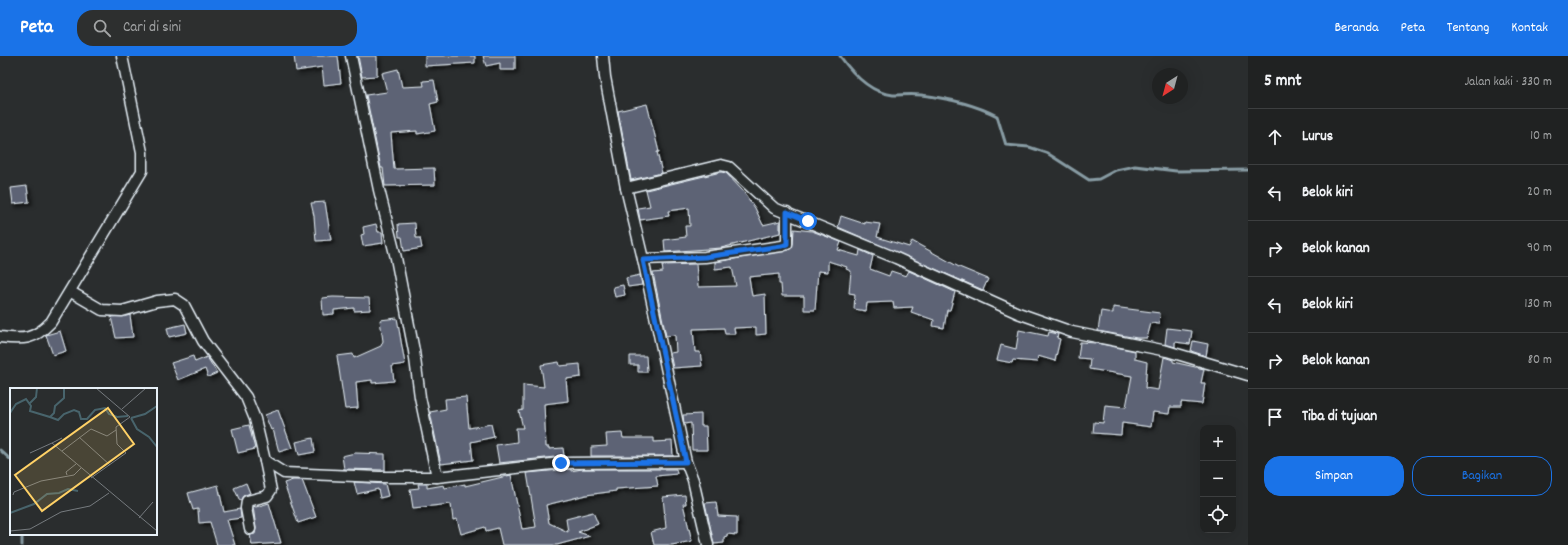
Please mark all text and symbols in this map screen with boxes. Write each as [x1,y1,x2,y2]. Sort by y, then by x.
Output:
search box [77,10,357,46]
text: Peta [20,15,53,42]
icon: search [91,17,113,39]
text: Cari di sini [123,17,181,39]
text: Beranda [1334,18,1379,38]
text: Peta [1401,18,1425,38]
text: Tentang [1447,18,1489,38]
text: Kontak [1511,18,1548,38]
north arrow [1152,68,1188,104]
text: 5 mnt [1264,70,1302,94]
text: Jalan kaki · 330 m [1464,73,1552,92]
icon: ahead [1264,126,1286,148]
text: Lurus [1302,126,1333,148]
text: 10 m [1530,127,1552,146]
icon: left [1264,182,1286,204]
text: Belok kiri [1302,182,1353,204]
text: 20 m [1527,183,1552,202]
route start [799,212,817,230]
icon: right [1264,238,1286,260]
text: Belok kanan [1302,238,1370,260]
text: 90 m [1527,239,1552,258]
icon: left [1264,294,1286,316]
text: Belok kiri [1302,294,1353,316]
text: 130 m [1524,295,1552,314]
icon: right [1264,350,1286,372]
text: Belok kanan [1302,350,1370,372]
text: 80 m [1528,351,1552,370]
inset map [10,388,157,535]
icon: arrive [1264,406,1286,428]
text: Tiba di tujuan [1302,406,1377,428]
map controls [1200,425,1236,533]
button: + [1200,425,1236,461]
route end [552,454,570,472]
button: Simpan [1264,456,1404,496]
button: Bagikan [1412,456,1552,496]
button: − [1200,461,1236,497]
button: locate [1200,497,1236,533]

